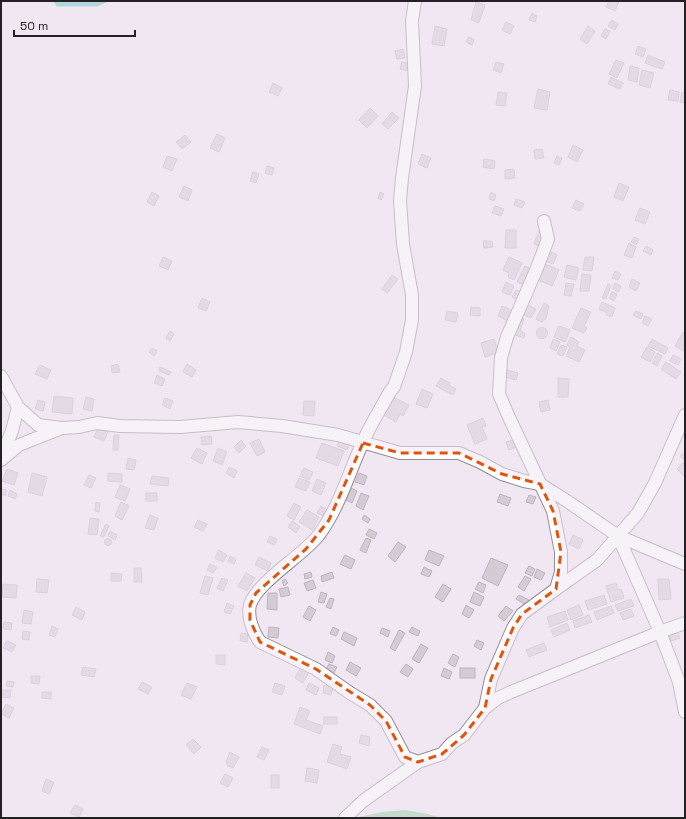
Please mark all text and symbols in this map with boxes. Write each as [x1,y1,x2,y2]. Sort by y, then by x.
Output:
scale bar [14,12,135,38]
text: 50 m [20,18,48,34]

